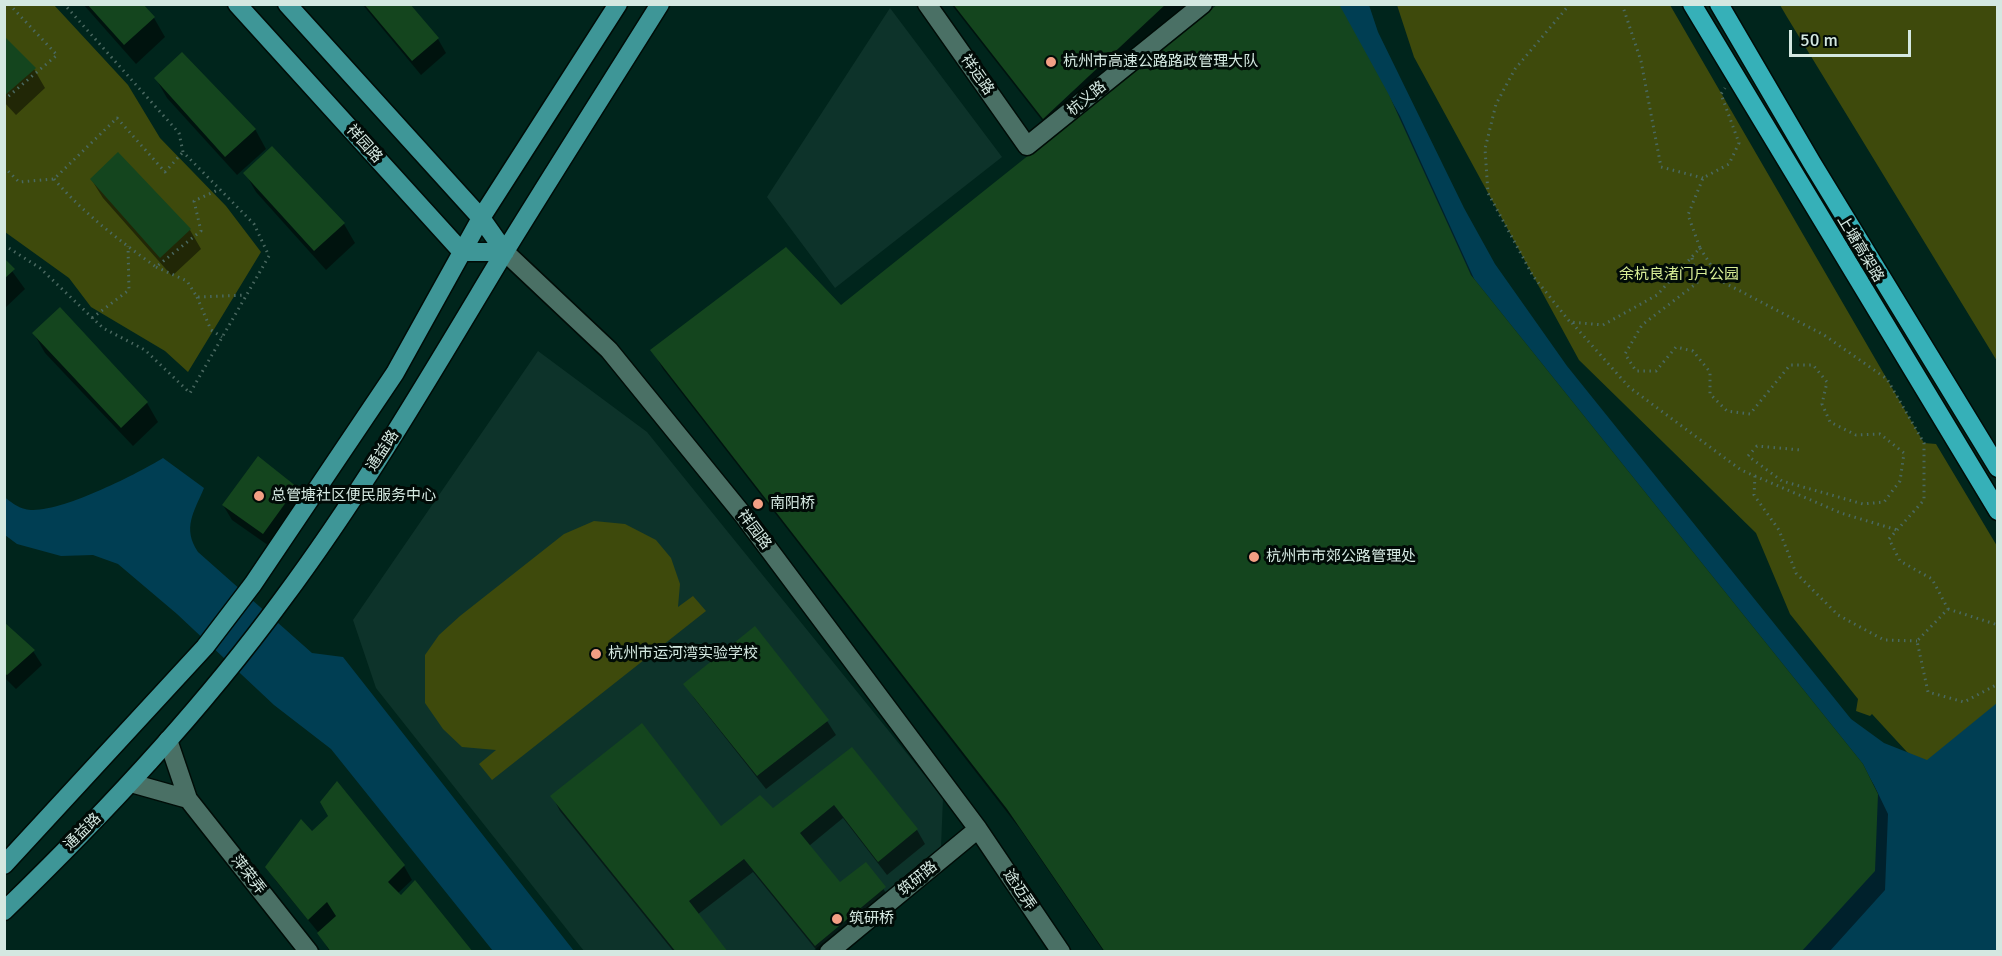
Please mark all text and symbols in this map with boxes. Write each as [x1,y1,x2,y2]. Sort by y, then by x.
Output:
scale bar [1792,18,1914,56]
text: 50 m [1800,29,1838,51]
street label: 祥运路 [957,51,997,99]
place label: 杭州市高速公路路政管理大队 [1063,53,1258,71]
marker: 杭州市高速公路路政管理大队 [1044,55,1058,69]
street label: 杭义路 [1064,78,1110,120]
street label: 祥园路 [342,121,386,167]
street label: 上塘高架路 [1833,212,1887,286]
park label: 余杭良渚门户公园 [1619,266,1739,284]
street label: 通益路 [363,427,403,475]
place label: 总管塘社区便民服务中心 [271,487,436,505]
marker: 总管塘社区便民服务中心 [252,489,266,503]
place label: 南阳桥 [770,495,815,513]
marker: 南阳桥 [751,497,765,511]
street label: 祥园路 [733,507,775,553]
place label: 杭州市市郊公路管理处 [1266,548,1416,566]
marker: 杭州市市郊公路管理处 [1247,550,1261,564]
place label: 杭州市运河湾实验学校 [608,645,758,663]
marker: 杭州市运河湾实验学校 [589,647,603,661]
street label: 通益路 [61,810,105,854]
street label: 萍荣弄 [227,852,269,898]
street label: 筑研路 [895,858,941,900]
street label: 途迈弄 [999,866,1039,914]
place label: 筑研桥 [849,910,894,928]
marker: 筑研桥 [830,912,844,926]

